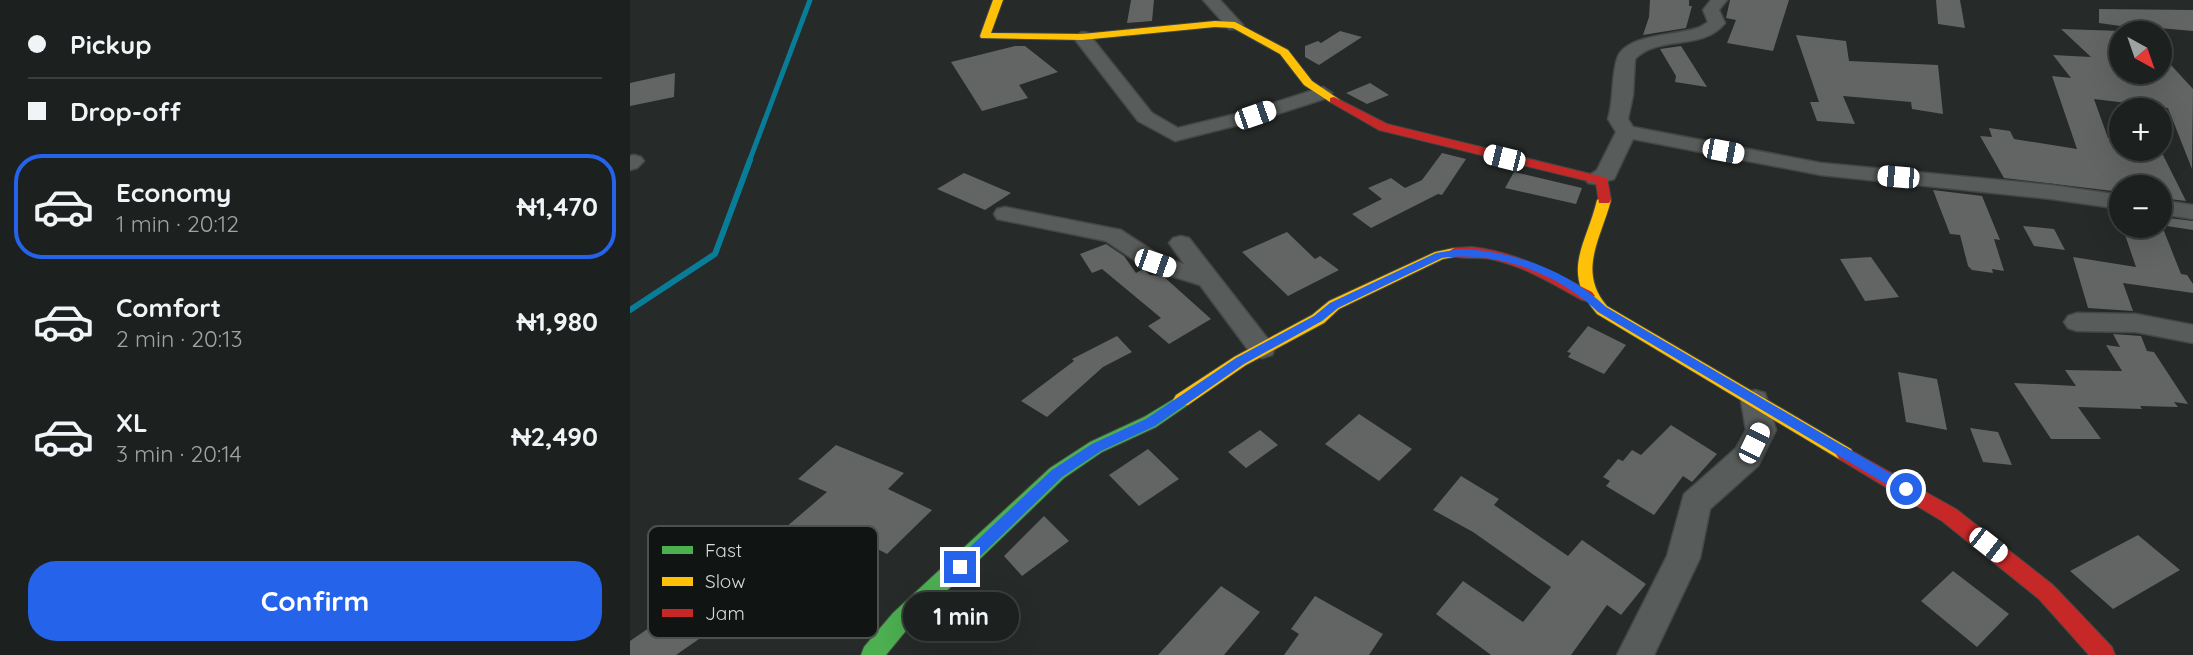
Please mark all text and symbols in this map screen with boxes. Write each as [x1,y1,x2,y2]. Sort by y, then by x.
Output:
north arrow [2109,21,2172,84]
map controls [2109,21,2172,238]
text: Pickup [70,28,152,61]
text: Drop-off [70,95,181,128]
car [1232,98,1279,132]
button: + [2109,98,2172,161]
car [1701,137,1746,165]
car [1482,143,1527,173]
car [1877,165,1920,189]
icon: car [32,175,95,238]
button: − [2109,175,2172,238]
text: Economy [116,176,231,209]
text: ₦1,470 [517,190,598,223]
text: 1 min · 20:12 [116,209,239,238]
car [1132,246,1179,280]
icon: car [32,290,95,353]
text: Comfort [116,291,221,324]
text: ₦1,980 [517,305,598,338]
text: 2 min · 20:13 [116,324,243,353]
icon: car [32,405,95,468]
text: XL [116,406,148,439]
text: ₦2,490 [511,420,598,453]
car [1736,420,1773,466]
text: 3 min · 20:14 [116,439,242,468]
route start [1890,473,1922,505]
car [1965,524,2012,566]
legend [648,526,878,638]
text: Fast [705,538,742,562]
route end [944,551,976,583]
button: Confirm [28,561,602,641]
text: Slow [705,569,746,593]
callout: 1 min [902,592,1018,640]
text: Jam [705,601,745,625]
text: 1 min [933,602,989,631]

